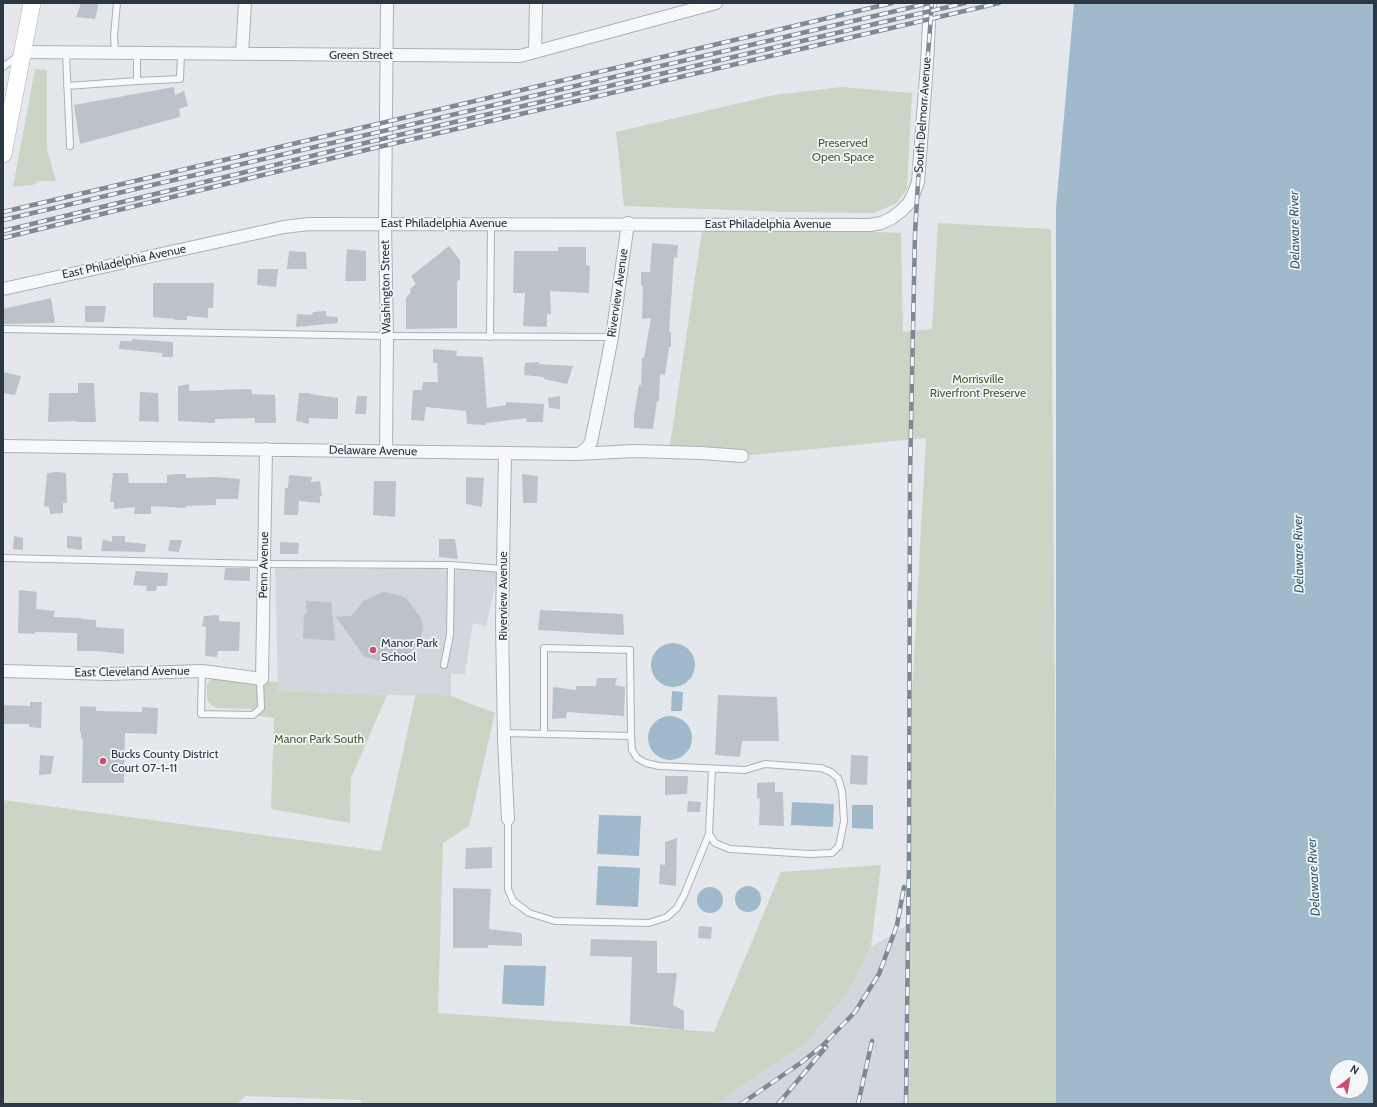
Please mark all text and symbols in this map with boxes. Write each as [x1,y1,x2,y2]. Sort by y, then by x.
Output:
street label: Green Street [329,48,393,62]
street label: South Delmorr Avenue [912,57,934,173]
park label: Preserved Open Space [812,136,874,164]
water label: Delaware River [1287,191,1303,269]
street label: East Philadelphia Avenue [381,216,507,230]
street label: East Philadelphia Avenue [705,217,831,231]
street label: Washington Street [378,240,394,334]
street label: East Philadelphia Avenue [61,242,187,282]
street label: Riverview Avenue [605,248,631,338]
park label: Morrisville Riverfront Preserve [930,372,1026,400]
street label: Delaware Avenue [329,443,417,459]
water label: Delaware River [1291,515,1307,593]
street label: Penn Avenue [256,531,272,599]
street label: Riverview Avenue [496,551,510,641]
place label: Manor Park School [381,636,438,664]
marker: Manor Park School [368,645,378,655]
street label: East Cleveland Avenue [74,664,190,680]
park label: Manor Park South [274,732,364,746]
place label: Bucks County District Court 07-1-11 [111,747,218,775]
marker: Bucks County District Court 07-1-11 [98,756,108,766]
water label: Delaware River [1304,837,1324,917]
north arrow [1329,1059,1369,1099]
text: N [1348,1062,1362,1078]

